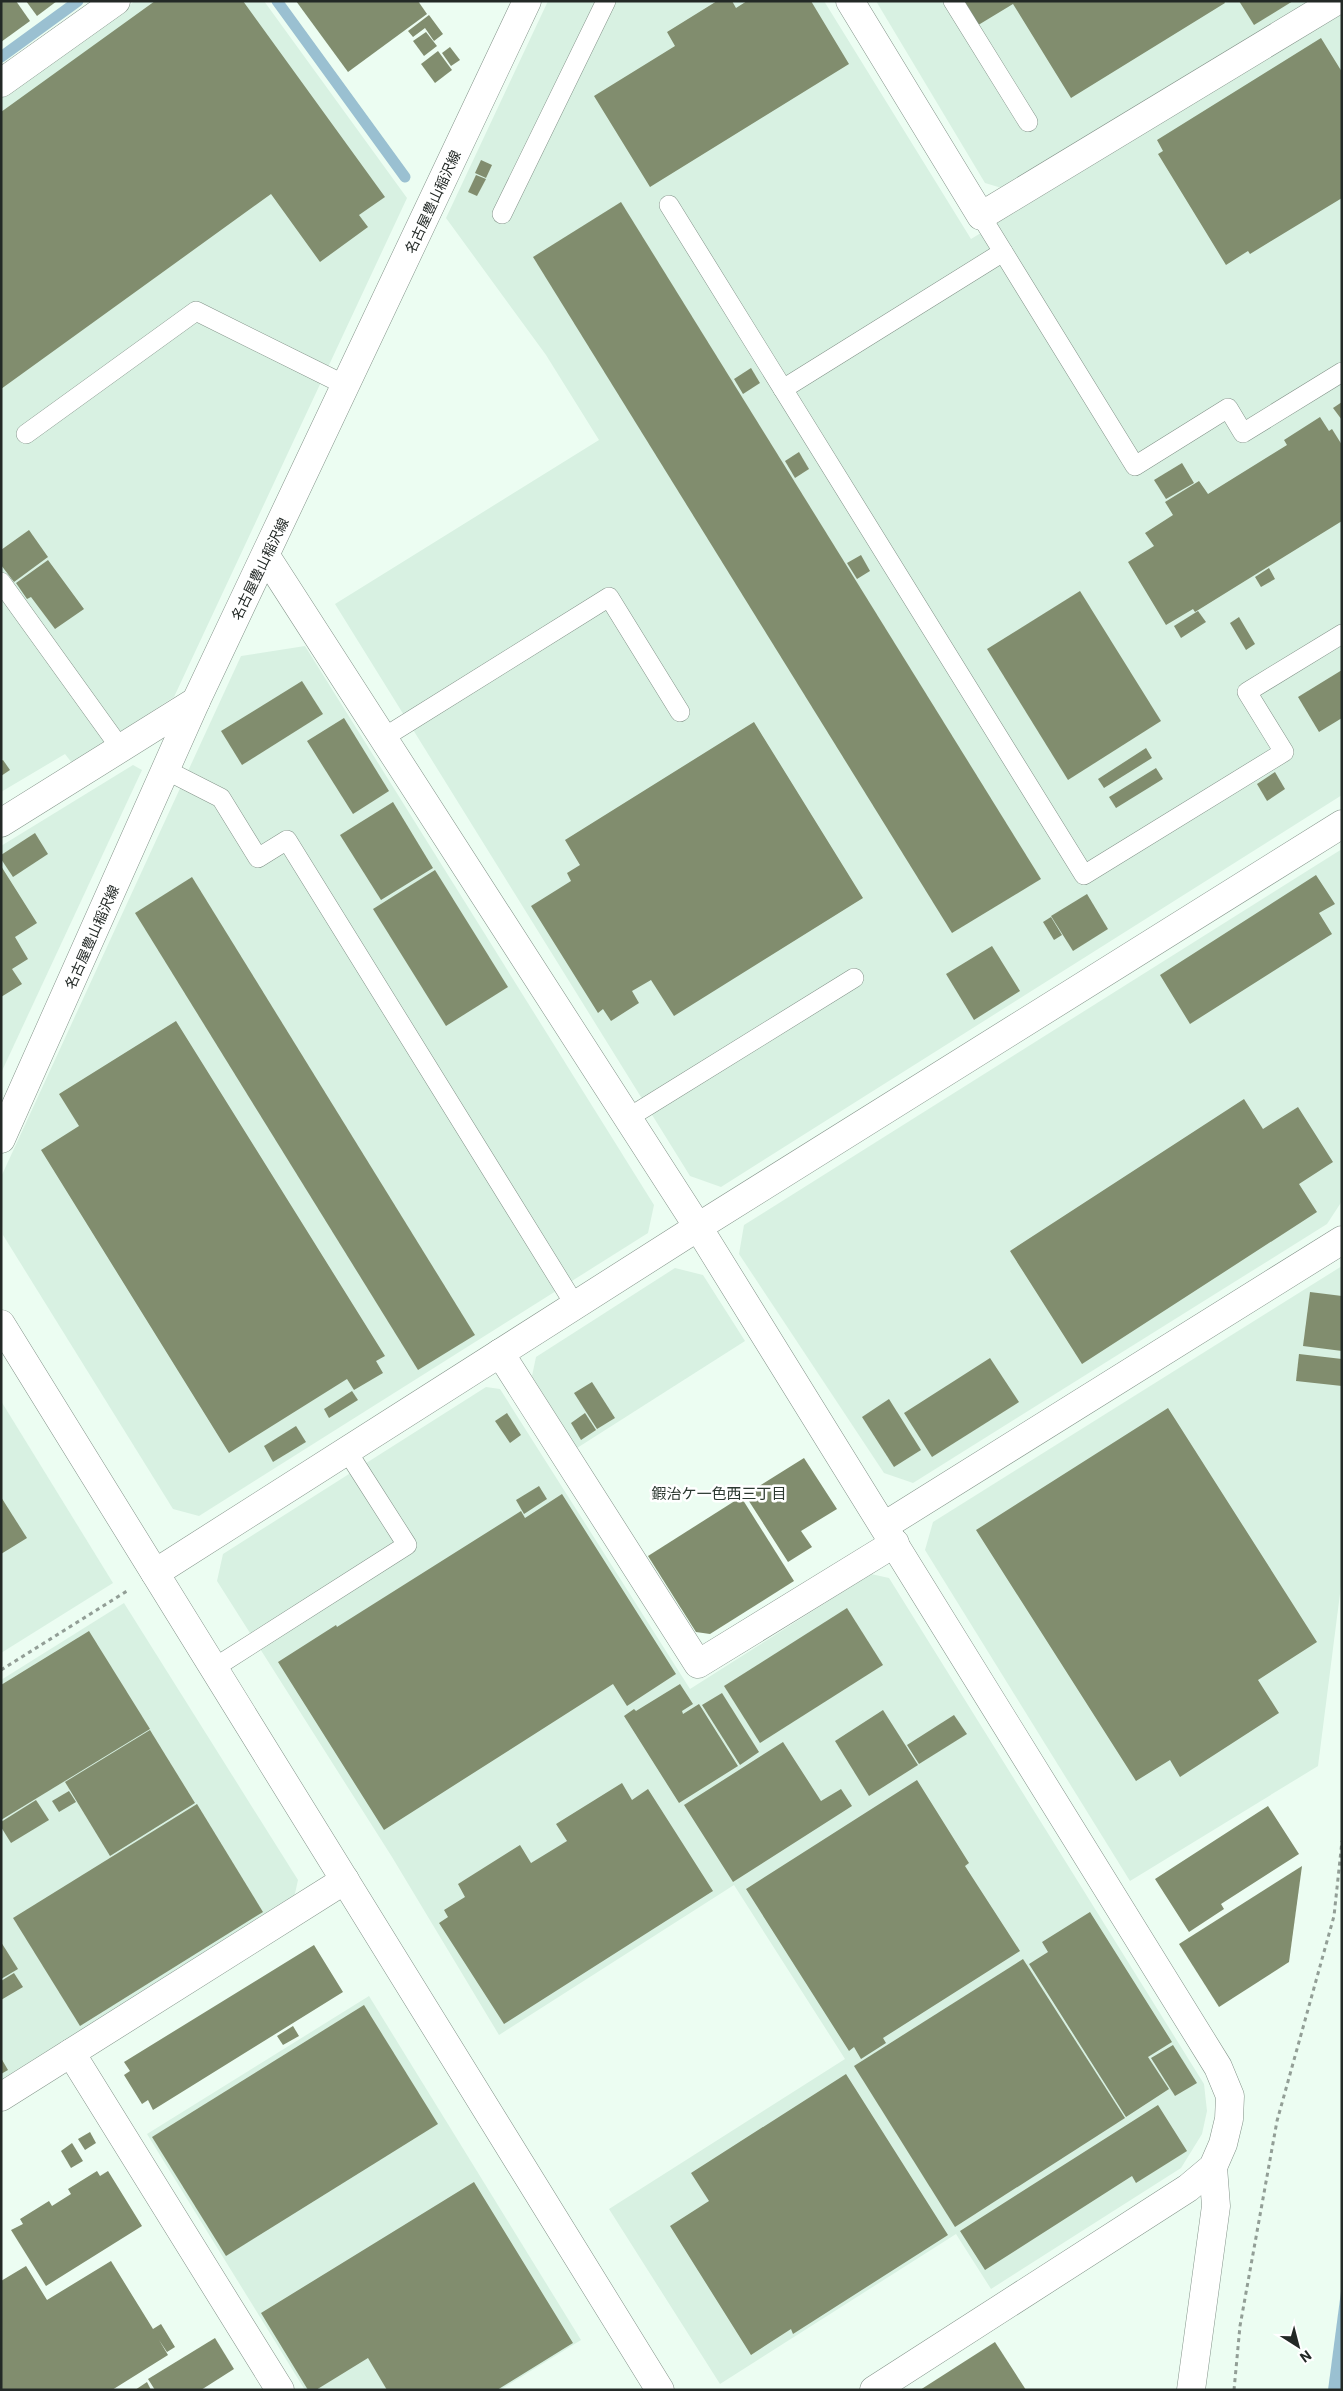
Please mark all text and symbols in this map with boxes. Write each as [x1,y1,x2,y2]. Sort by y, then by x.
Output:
street label: 名古屋豊山稲沢線 [402,148,464,256]
street label: 名古屋豊山稲沢線 [228,515,292,623]
street label: 名古屋豊山稲沢線 [62,883,122,991]
district label: 鍜治ケ一色西三丁目 [651,1485,787,1503]
north arrow [1273,2321,1323,2371]
text: N [1297,2347,1314,2366]

